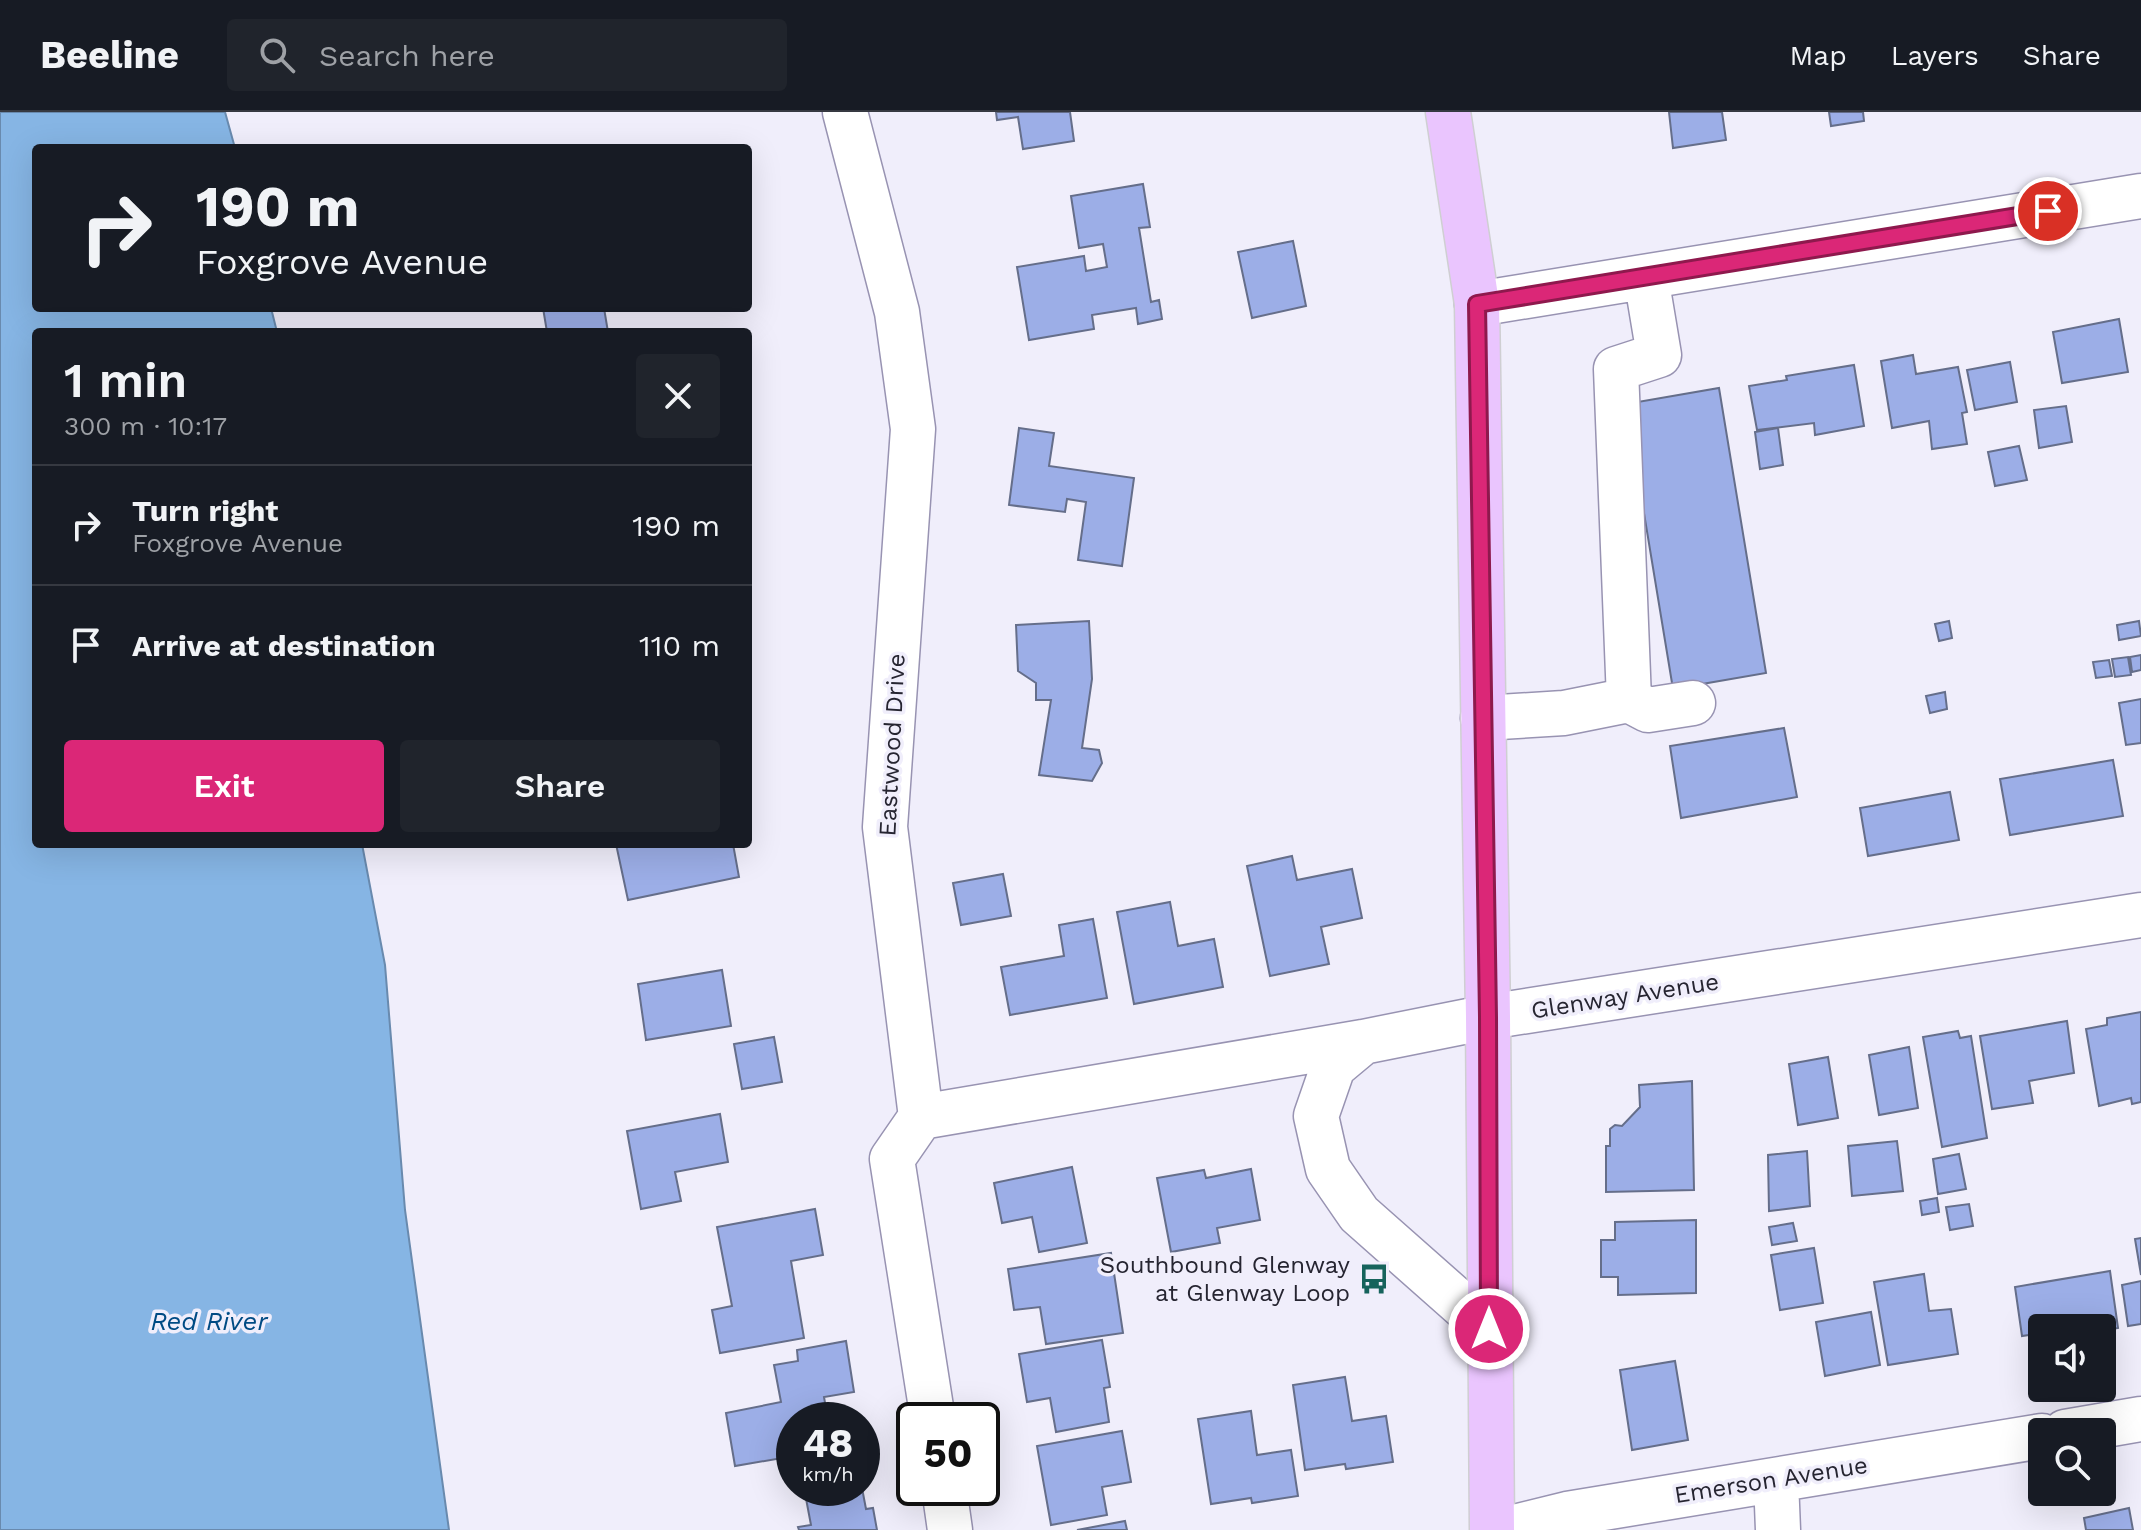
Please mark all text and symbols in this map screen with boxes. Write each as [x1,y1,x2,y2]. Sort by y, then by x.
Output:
search box [227,19,787,91]
text: Beeline [40,33,179,77]
icon: search [255,33,299,77]
text: Search here [319,38,495,73]
text: Map [1790,39,1847,72]
text: Layers [1891,39,1979,72]
text: Share [2023,39,2101,72]
text: 190 m [196,174,359,240]
icon: right [64,176,168,280]
pin [2014,177,2082,245]
icon: arrive [2026,189,2070,233]
text: Foxgrove Avenue [196,241,488,283]
text: 1 min [64,352,187,409]
button: close [636,354,720,438]
text: 300 m · 10:17 [64,411,227,441]
text: Turn right [132,493,278,528]
icon: right [64,503,108,547]
text: 190 m [632,508,720,543]
text: Foxgrove Avenue [132,528,343,558]
icon: arrive [64,623,108,667]
text: Arrive at destination [132,628,436,663]
text: 110 m [639,628,720,663]
street label: Eastwood Drive [873,653,911,837]
button: Exit [64,740,384,832]
button: Share [400,740,720,832]
street label: Glenway Avenue [1529,967,1721,1025]
place label: Southbound Glenway at Glenway Loop [1100,1251,1351,1307]
bus stop icon: Southbound Glenway at Glenway Loop [1357,1262,1391,1296]
position arrow [1447,1287,1531,1371]
water label: Red River [150,1306,268,1336]
map controls [2028,1314,2116,1506]
button: sound [2028,1314,2116,1402]
speed limit sign: 50 [896,1402,1000,1506]
button: search [2028,1418,2116,1506]
text: 48 [803,1420,853,1467]
street label: Emerson Avenue [1672,1451,1870,1509]
text: km/h [802,1462,854,1486]

